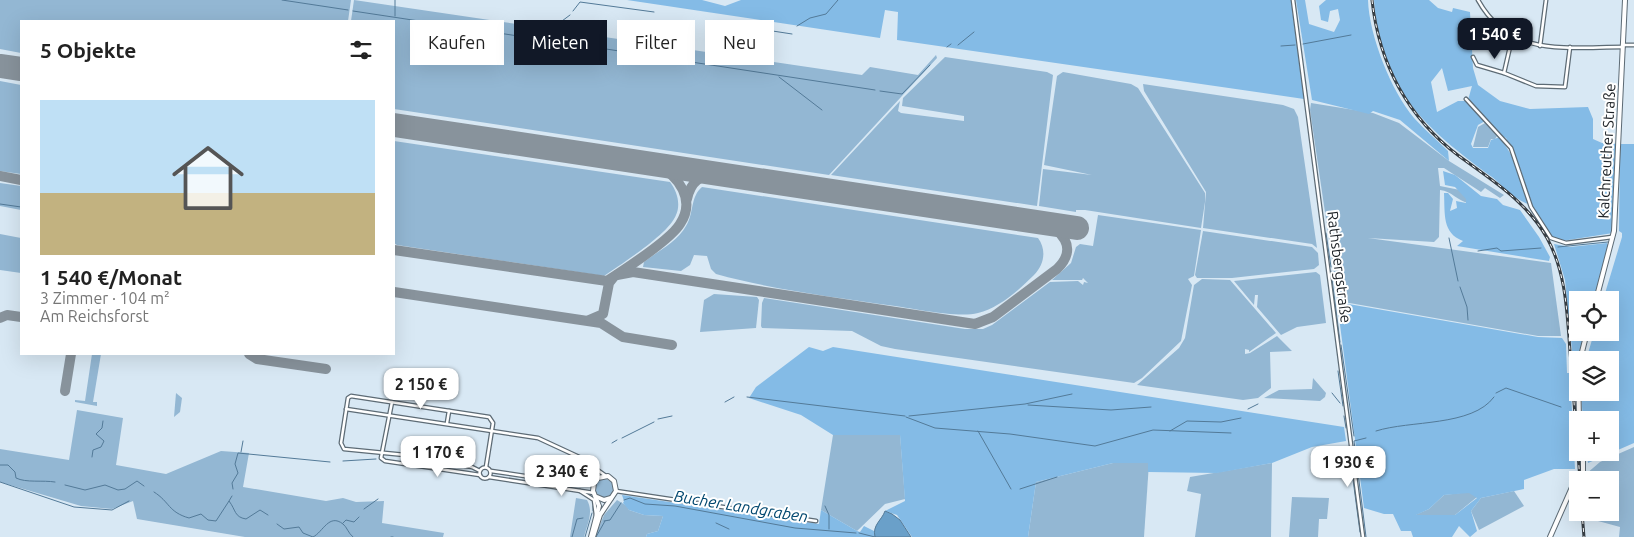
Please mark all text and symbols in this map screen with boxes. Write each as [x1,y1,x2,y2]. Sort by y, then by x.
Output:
pin: 1 540 € [1449,18,1541,60]
chip: Kaufen [410,20,504,65]
chip: Mieten [514,20,607,65]
chip: Filter [617,20,695,65]
chip: Neu [705,20,774,65]
text: 1 540 € [1469,25,1521,43]
icon: filters [347,36,375,64]
text: 5 Objekte [40,38,136,62]
street label: Kalchreuther Straße [1594,83,1619,219]
icon: home [163,133,253,223]
street label: Rathsbergstraße [1324,210,1355,324]
text: 1 540 €/Monat [40,265,182,289]
text: 3 Zimmer · 104 m² [40,289,170,307]
map controls [1569,291,1619,521]
button: locate [1569,291,1619,341]
text: Am Reichsforst [40,307,149,325]
button: layers [1569,351,1619,401]
pin: 2 150 € [375,368,467,410]
text: 2 150 € [395,375,447,393]
button: + [1569,411,1619,461]
pin: 1 170 € [392,436,484,478]
text: 1 170 € [412,443,464,461]
pin: 1 930 € [1302,446,1394,488]
text: 1 930 € [1322,453,1374,471]
pin: 2 340 € [516,454,608,497]
text: 2 340 € [536,462,588,480]
button: − [1569,471,1619,521]
water label: Bucher Landgraben [673,487,809,525]

